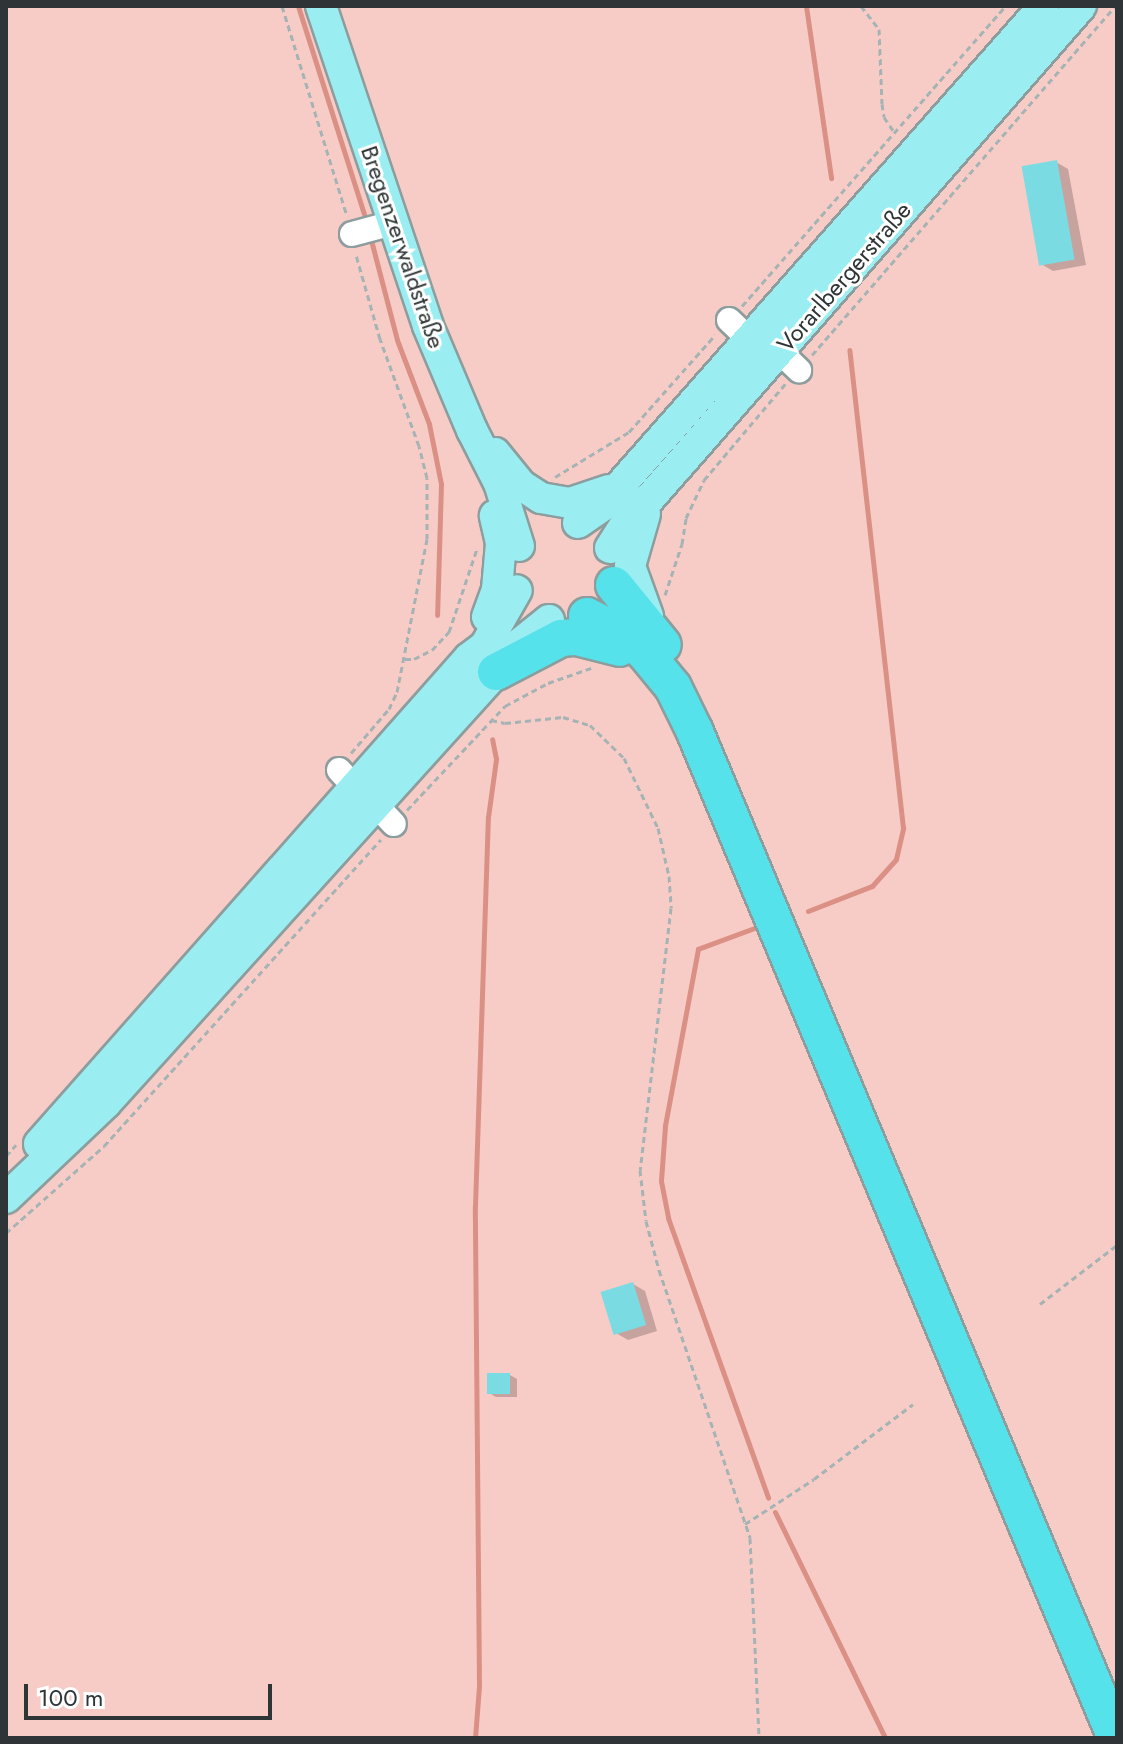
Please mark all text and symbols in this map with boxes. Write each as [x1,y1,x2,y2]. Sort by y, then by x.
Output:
street label: Bregenzerwaldstraße [355,142,451,352]
street label: Vorarlbergerstraße [771,196,917,358]
scale bar [28,1668,276,1718]
text: 100 m [38,1680,104,1715]

